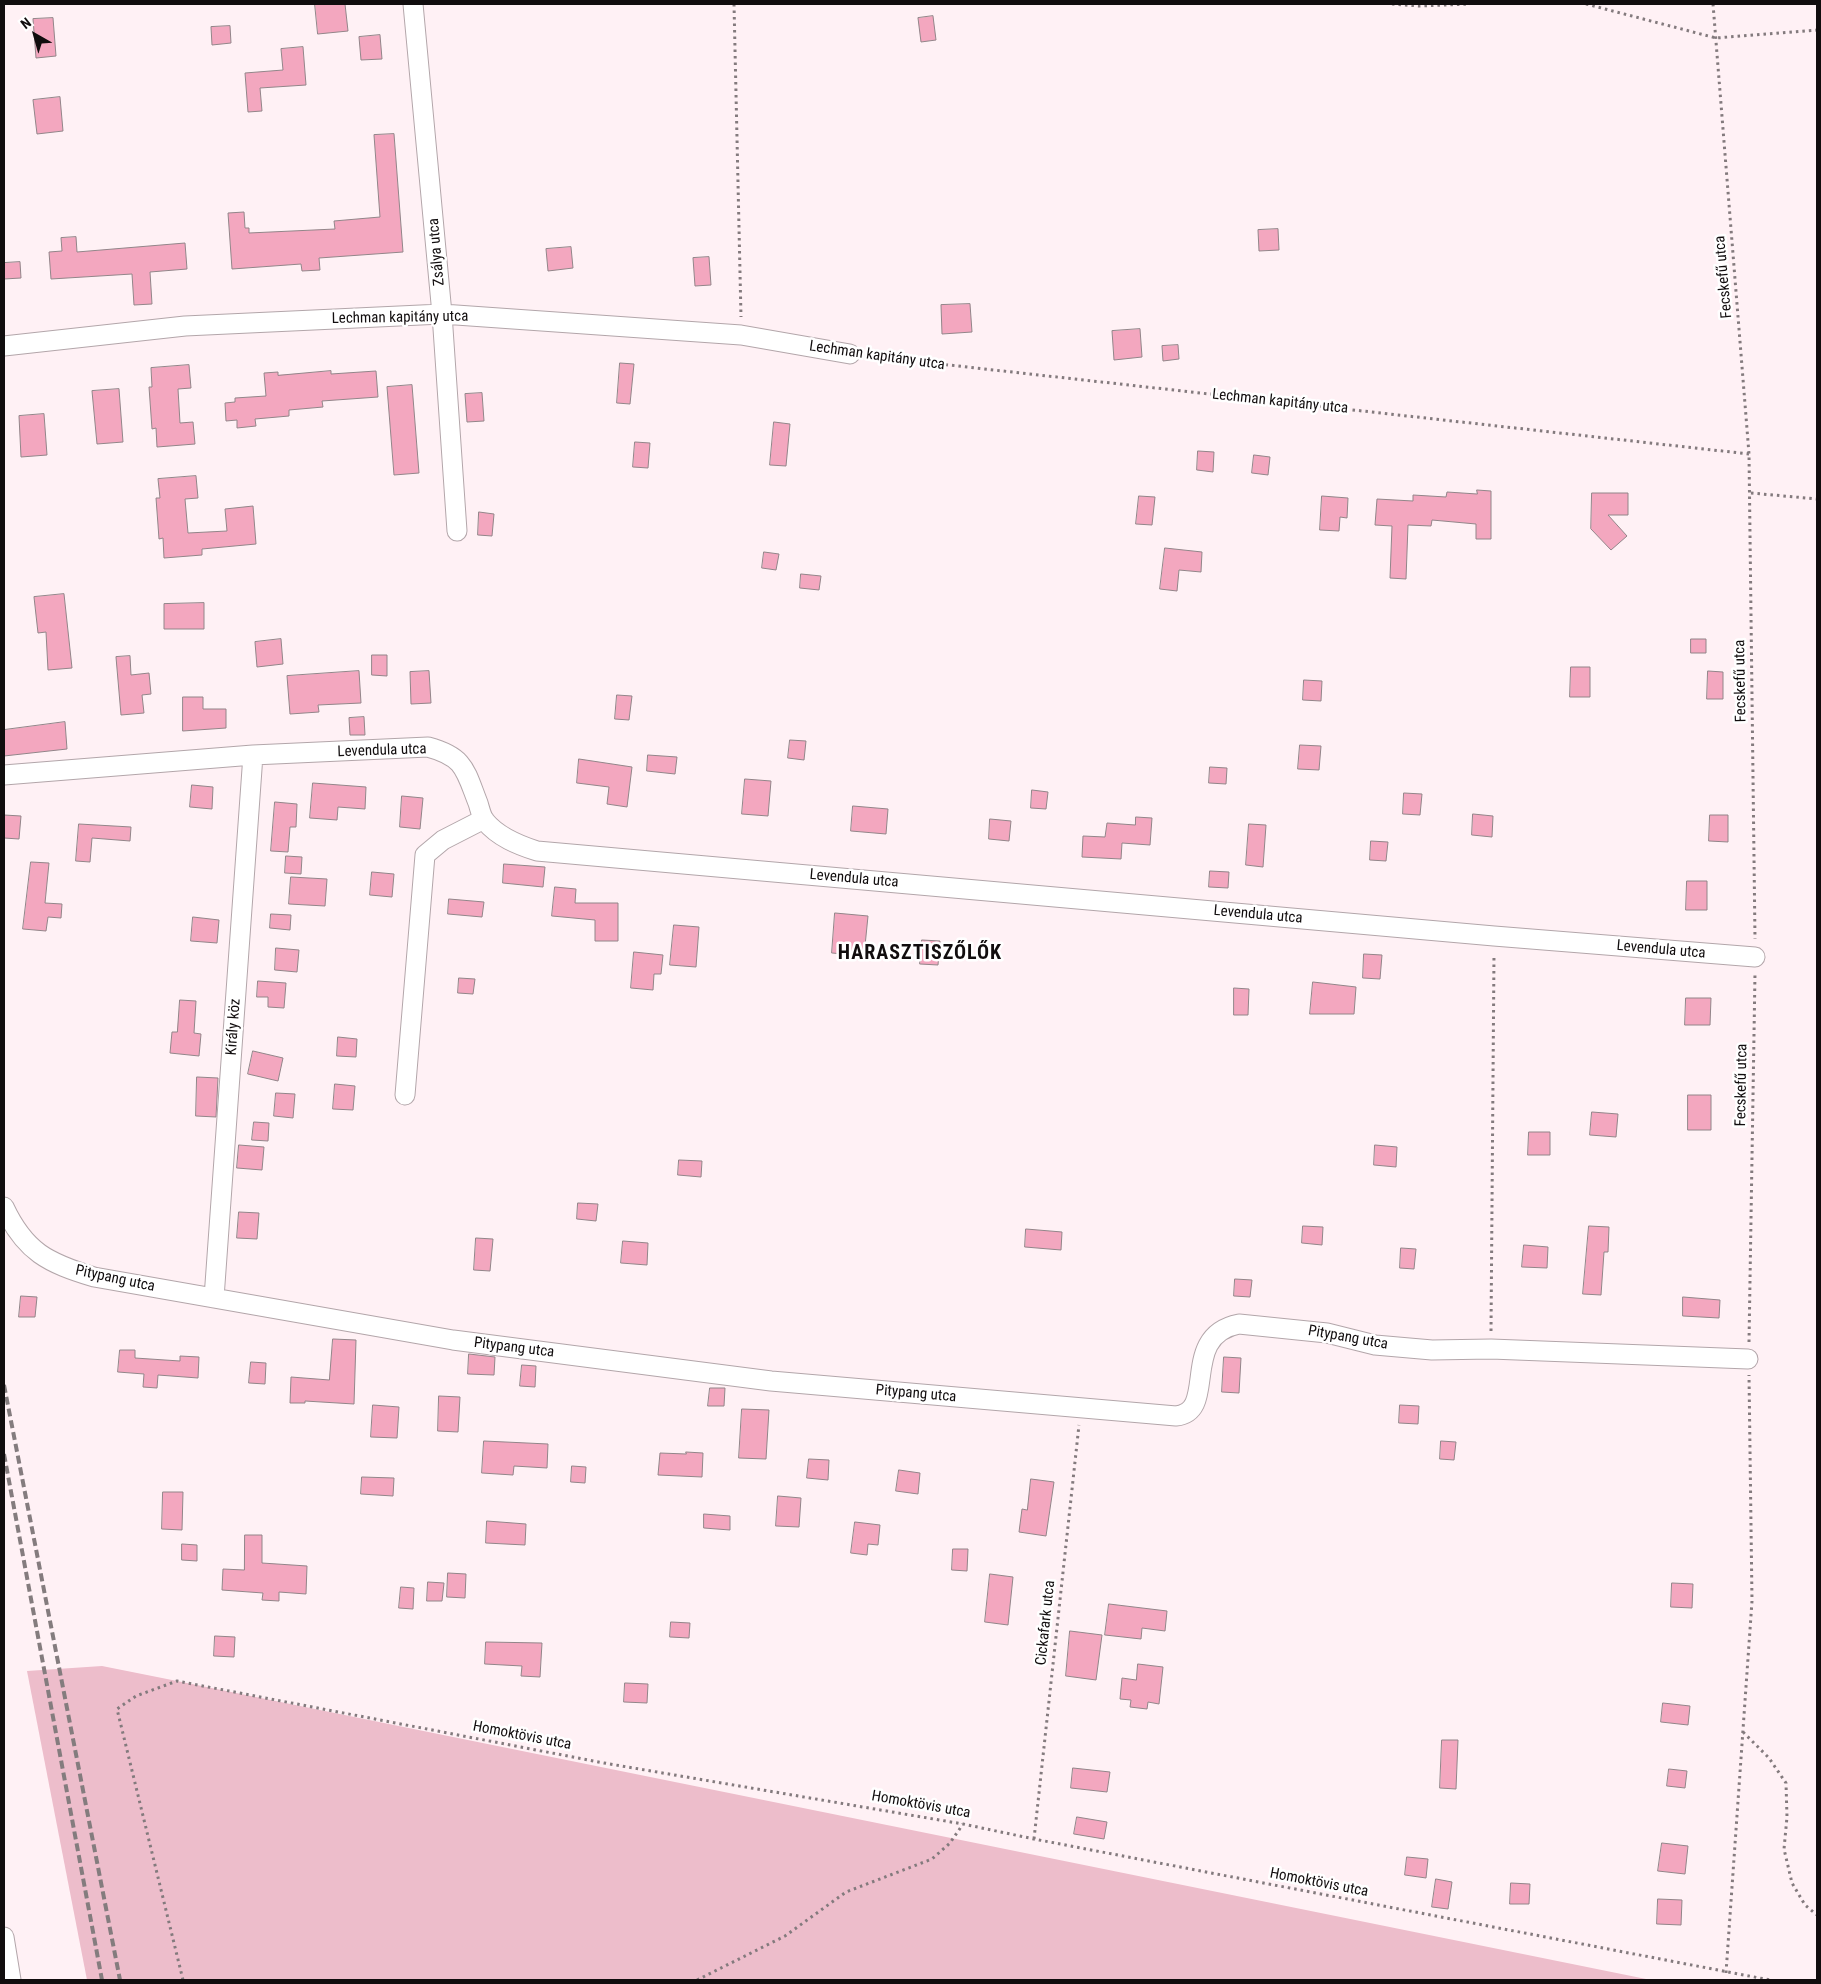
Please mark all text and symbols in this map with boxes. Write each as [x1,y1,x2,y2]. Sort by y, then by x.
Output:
north arrow [10,10,60,60]
text: N [17,14,34,32]
street label: Zsálya utca [425,217,449,287]
street label: Fecskefű utca [1711,235,1737,319]
street label: Lechman kapitány utca [332,308,468,328]
street label: Lechman kapitány utca [808,338,946,374]
street label: Lechman kapitány utca [1211,386,1349,418]
street label: Fecskefű utca [1731,639,1751,723]
street label: Levendula utca [337,740,427,762]
street label: Levendula utca [809,866,899,892]
street label: Levendula utca [1213,902,1303,928]
street label: Levendula utca [1616,937,1706,963]
district label: HARASZTISZŐLŐK [836,942,1004,966]
street label: Király köz [223,998,245,1056]
street label: Fecskefű utca [1732,1043,1752,1127]
street label: Pitypang utca [74,1262,156,1296]
street label: Pitypang utca [1307,1322,1389,1354]
street label: Pitypang utca [473,1334,555,1362]
street label: Pitypang utca [875,1382,957,1406]
street label: Cickafark utca [1033,1580,1059,1666]
street label: Homoktövis utca [471,1718,573,1754]
street label: Homoktövis utca [870,1787,972,1823]
street label: Homoktövis utca [1268,1865,1370,1901]

